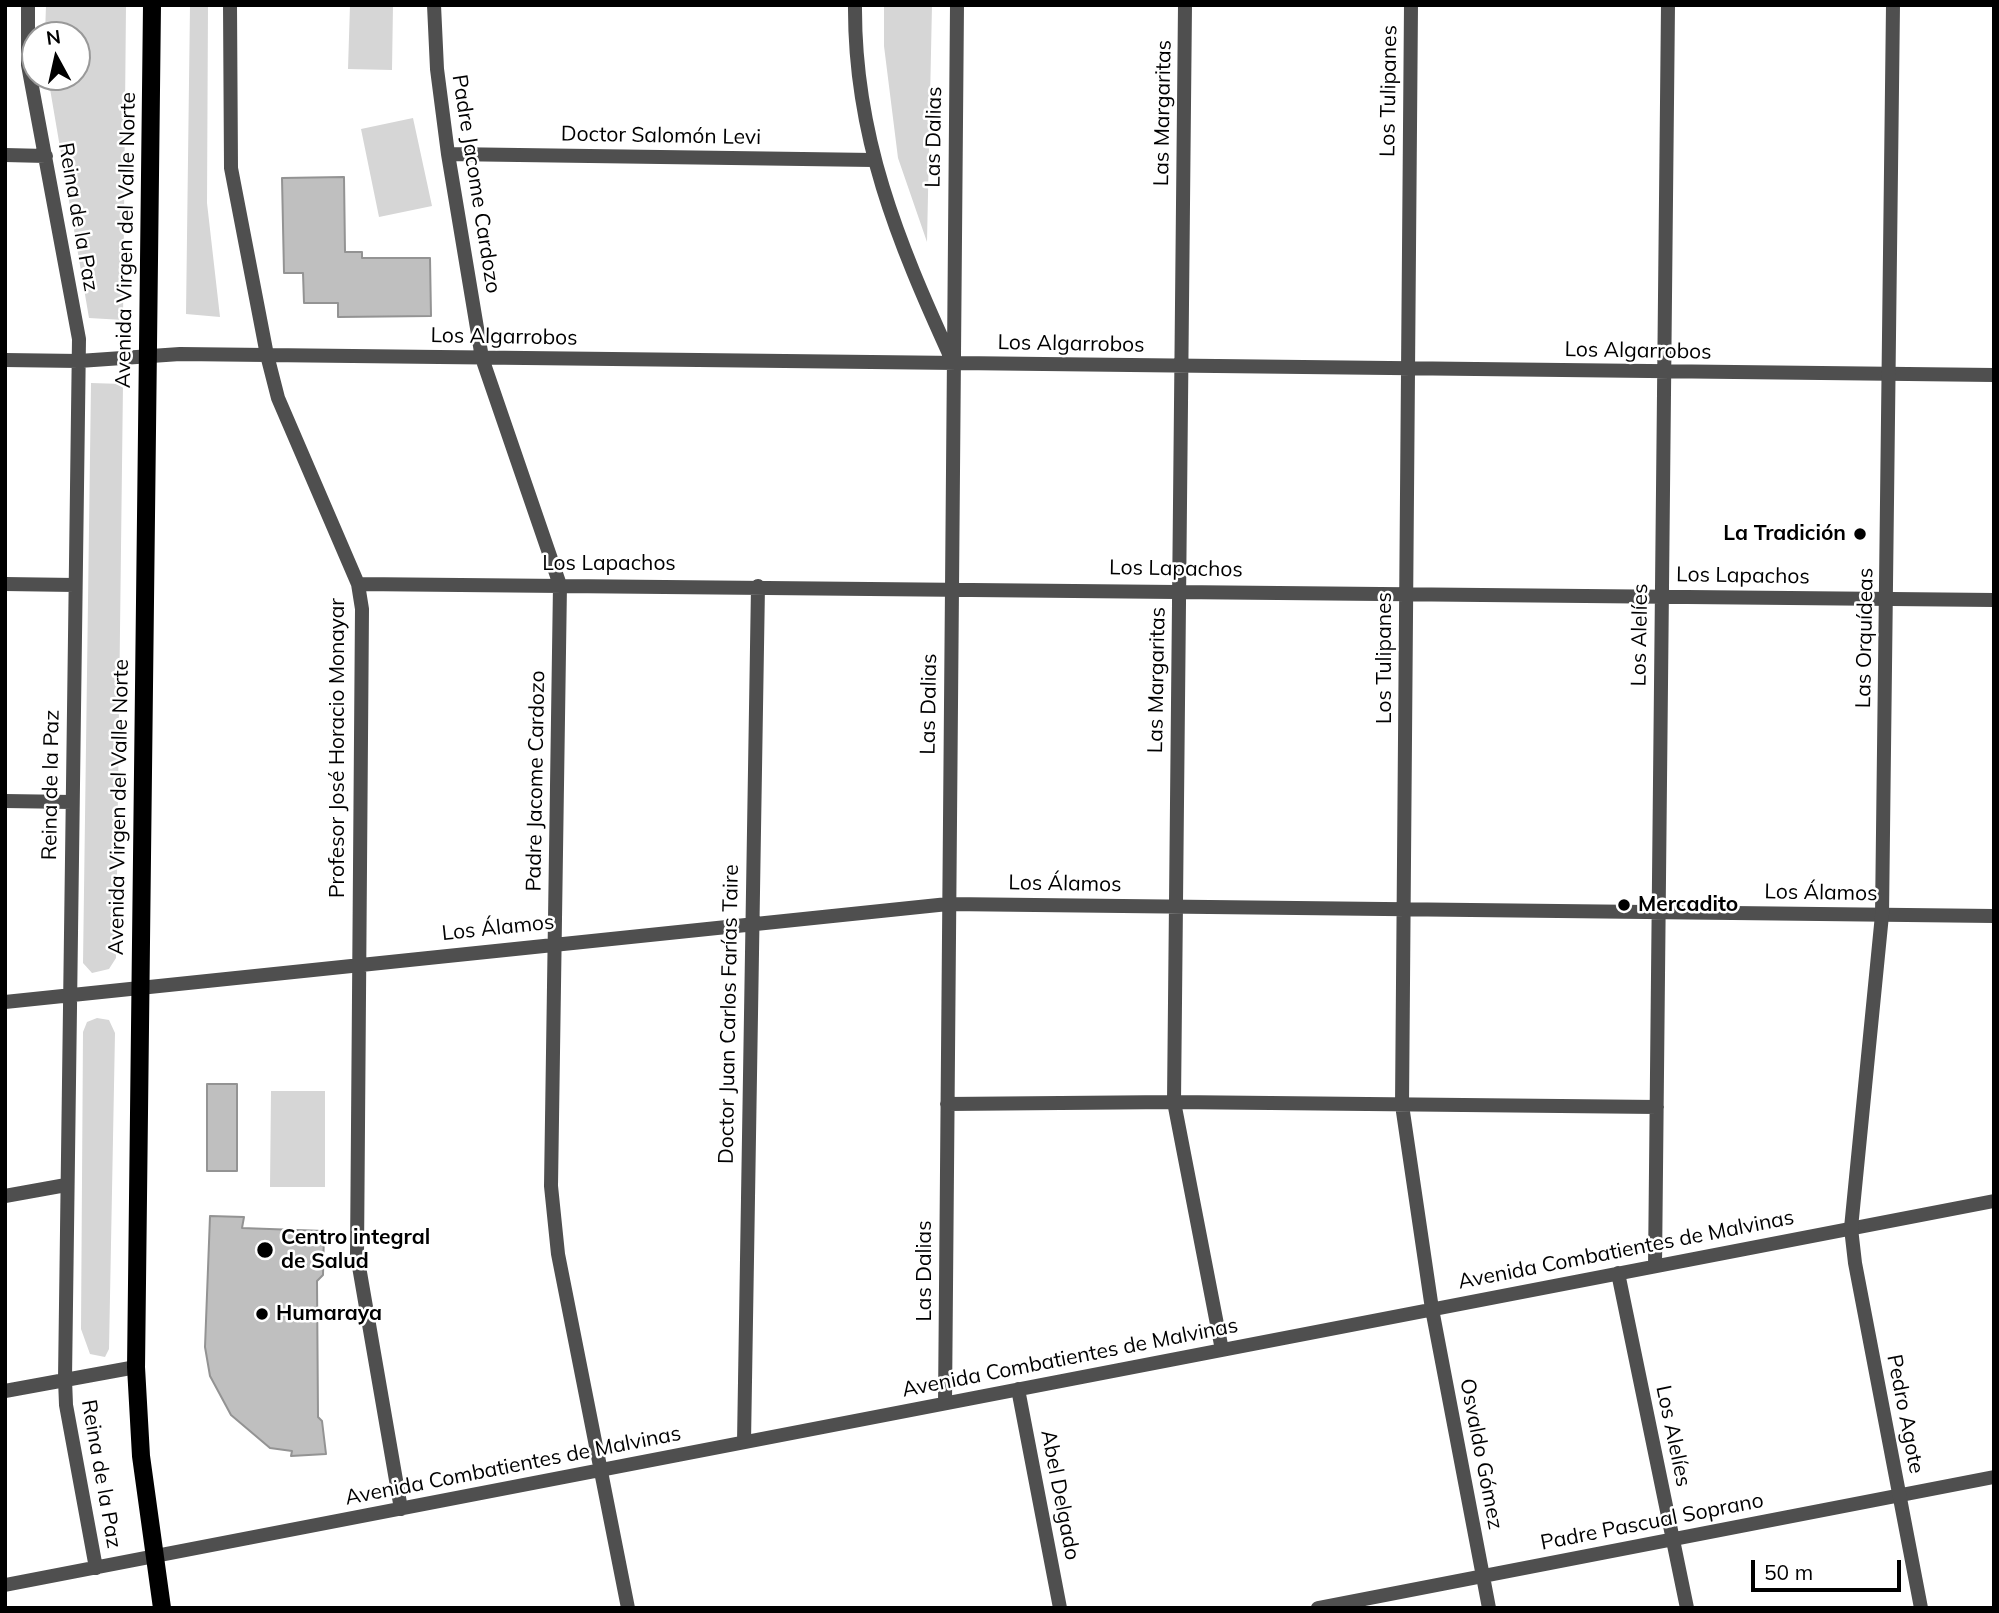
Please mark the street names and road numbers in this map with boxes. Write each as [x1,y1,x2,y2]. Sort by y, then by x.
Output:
street label: Los Tulipanes [1375,25,1403,157]
street label: Las Margaritas [1149,40,1177,186]
street label: Padre Jacome Cardozo [446,73,506,295]
street label: Las Dalias [921,86,947,188]
street label: Avenida Virgen del Valle Norte [111,92,141,388]
street label: Doctor Salomón Levi [561,122,761,150]
street label: Reina de la Paz [53,141,103,293]
street label: Los Algarrobos [430,323,578,351]
street label: Los Algarrobos [997,330,1145,358]
street label: Los Algarrobos [1564,337,1712,365]
street label: Los Lapachos [542,551,676,577]
street label: Los Lapachos [1109,555,1243,583]
street label: Los Lapachos [1676,562,1810,590]
street label: Las Orquídeas [1851,568,1879,708]
street label: Los Alelíes [1627,583,1653,687]
street label: Los Tulipanes [1372,592,1398,724]
street label: Profesor José Horacio Monayar [325,598,351,898]
street label: Las Margaritas [1143,607,1171,753]
street label: Las Dalias [916,653,942,755]
street label: Avenida Virgen del Valle Norte [104,659,134,955]
street label: Padre Jacome Cardozo [521,670,551,892]
street label: Reina de la Paz [37,710,65,860]
street label: Doctor Juan Carlos Farías Taire [714,864,744,1164]
street label: Los Álamos [1008,870,1122,898]
street label: Los Álamos [1764,879,1878,907]
street label: Los Álamos [440,910,556,946]
street label: Avenida Combatientes de Malvinas [1456,1205,1796,1295]
street label: Las Dalias [912,1220,938,1322]
street label: Avenida Combatientes de Malvinas [900,1313,1240,1403]
street label: Pedro Agote [1881,1352,1929,1476]
street label: Osvaldo Gómez [1454,1376,1508,1532]
street label: Los Alelíes [1650,1383,1696,1489]
street label: Reina de la Paz [76,1398,126,1550]
street label: Avenida Combatientes de Malvinas [343,1421,683,1511]
street label: Abel Delgado [1035,1428,1085,1562]
street label: Padre Pascual Soprano [1538,1488,1766,1556]

